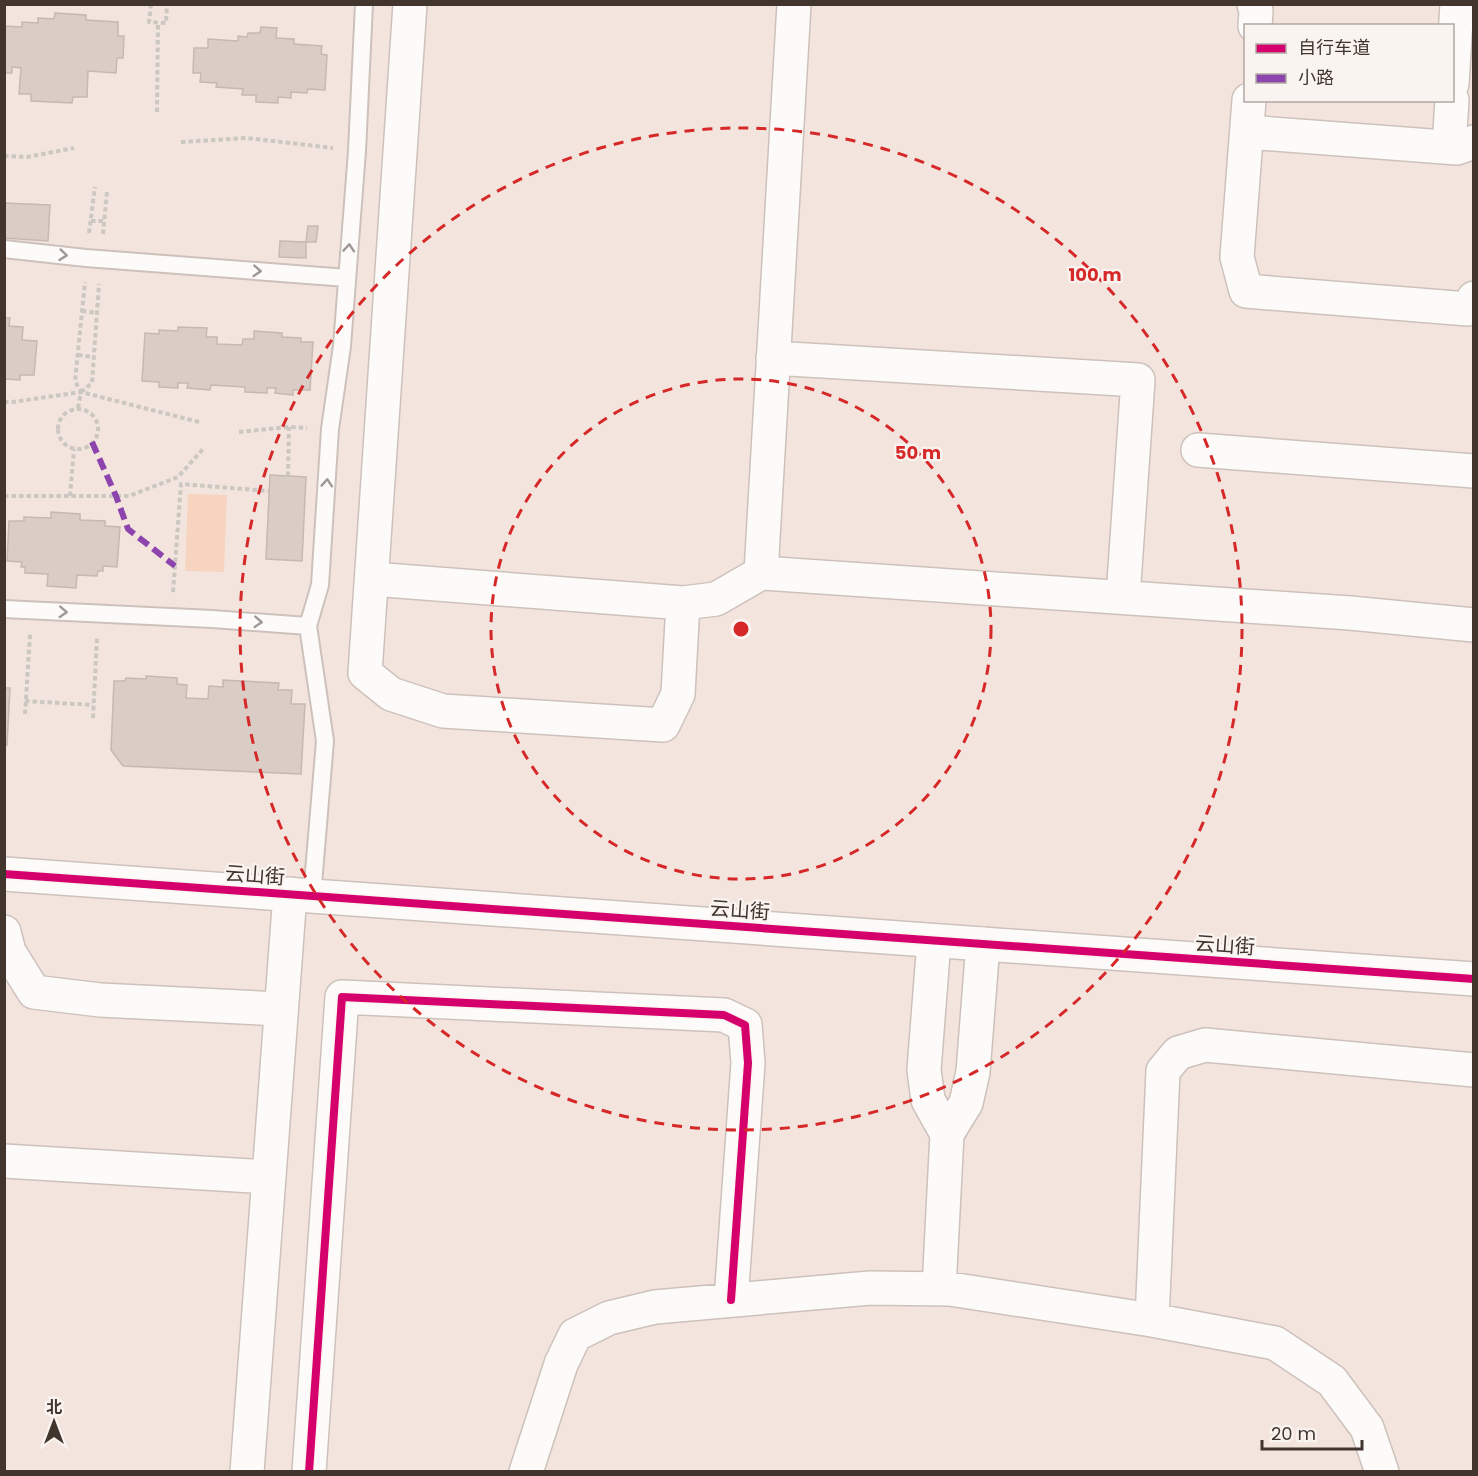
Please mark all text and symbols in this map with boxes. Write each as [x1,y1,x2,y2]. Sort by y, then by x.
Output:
legend [1244,24,1454,102]
text: 自行车道 [1298,35,1370,60]
text: 小路 [1298,65,1334,90]
one-way arrow [342,243,355,252]
one-way arrow [58,248,67,261]
text: 100 m [1068,262,1122,287]
one-way arrow [252,264,262,277]
text: 50 m [895,440,941,465]
one-way arrow [320,479,333,488]
one-way arrow [58,605,67,618]
one-way arrow [253,615,262,628]
centre of rings [731,619,751,639]
street label: 云山街 [224,859,286,891]
street label: 云山街 [709,894,771,926]
street label: 云山街 [1194,929,1256,961]
north arrow [24,1392,84,1452]
text: 北 [46,1396,62,1419]
scale bar [1262,1413,1362,1451]
text: 20 m [1271,1421,1316,1446]

